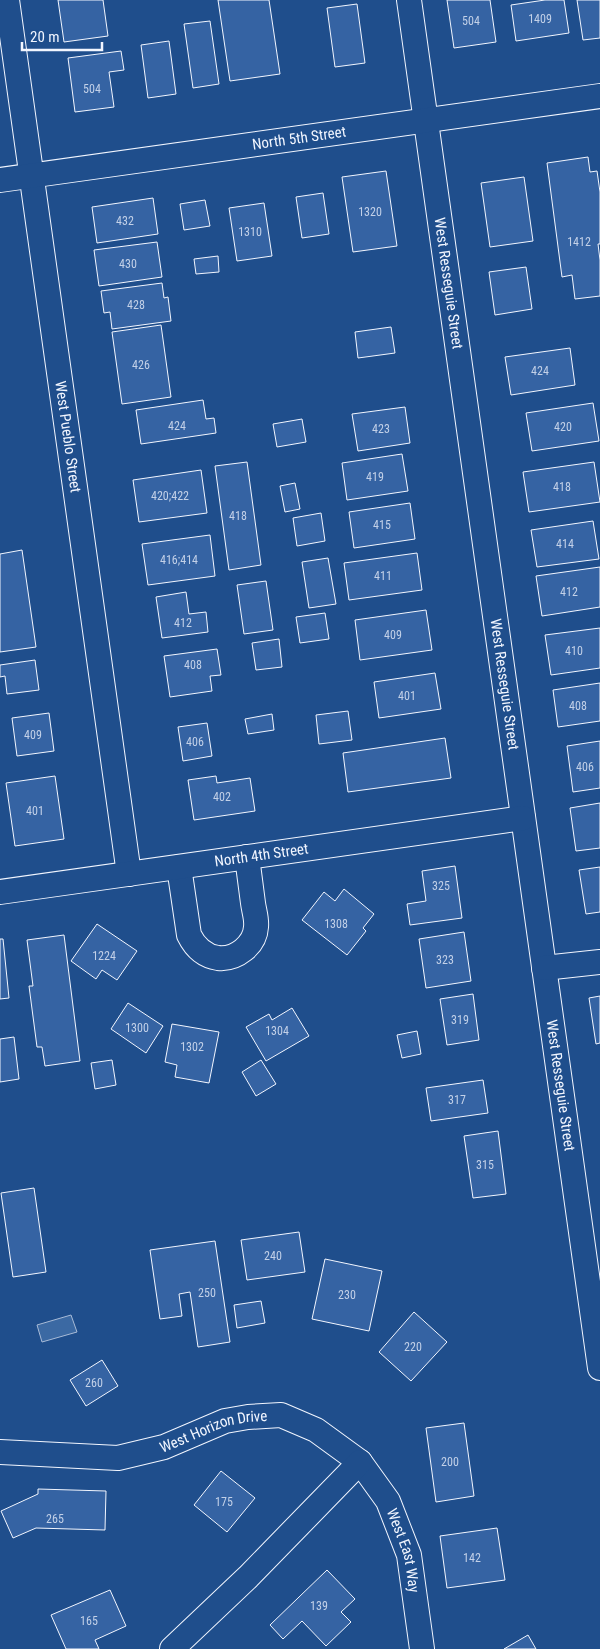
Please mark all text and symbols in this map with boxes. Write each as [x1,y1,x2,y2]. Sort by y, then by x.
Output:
house number: 1409 [528,12,552,26]
house number: 504 [462,14,480,28]
scale bar [22,20,102,52]
text: 20 m [30,28,60,46]
house number: 504 [83,82,101,96]
street label: North 5th Street [251,123,347,154]
house number: 1320 [358,205,382,219]
house number: 432 [116,214,134,228]
street label: West Resseguie Street [430,216,467,350]
house number: 1310 [238,225,262,239]
house number: 1412 [567,235,591,249]
house number: 430 [119,257,137,271]
house number: 428 [127,298,145,312]
house number: 426 [132,358,150,372]
house number: 424 [531,364,549,378]
street label: West Pueblo Street [51,380,85,494]
house number: 424 [168,419,186,433]
house number: 420 [554,420,572,434]
house number: 423 [372,422,390,436]
house number: 419 [366,470,384,484]
house number: 418 [553,480,571,494]
house number: 420;422 [151,489,189,503]
house number: 418 [229,509,247,523]
house number: 415 [373,518,391,532]
house number: 414 [556,537,574,551]
house number: 416;414 [160,553,198,567]
house number: 411 [374,569,392,583]
house number: 412 [560,585,578,599]
house number: 412 [174,616,192,630]
street label: West Resseguie Street [486,618,523,751]
house number: 409 [384,628,402,642]
house number: 410 [565,644,583,658]
house number: 408 [184,658,202,672]
house number: 401 [398,689,416,703]
house number: 408 [569,699,587,713]
house number: 409 [24,728,42,742]
house number: 406 [186,735,204,749]
house number: 406 [576,760,594,774]
house number: 402 [213,790,231,804]
house number: 401 [26,804,44,818]
street label: North 4th Street [213,839,310,871]
house number: 325 [432,879,450,893]
house number: 1308 [324,917,348,931]
house number: 1224 [92,949,116,963]
house number: 323 [436,953,454,967]
house number: 319 [451,1013,469,1027]
street label: West Resseguie Street [542,1019,579,1152]
house number: 1300 [125,1021,149,1035]
house number: 1304 [265,1024,289,1038]
house number: 1302 [180,1040,204,1054]
house number: 317 [448,1093,466,1107]
house number: 315 [476,1158,494,1172]
house number: 240 [264,1249,282,1263]
house number: 250 [198,1286,216,1300]
house number: 230 [338,1288,356,1302]
house number: 220 [404,1340,422,1354]
house number: 260 [85,1376,103,1390]
street label: West Horizon Drive [157,1407,268,1457]
house number: 200 [441,1455,459,1469]
house number: 175 [215,1495,233,1509]
street label: West East Way [383,1506,423,1594]
house number: 265 [46,1512,64,1526]
house number: 142 [463,1551,481,1565]
house number: 139 [310,1599,328,1613]
house number: 165 [80,1614,98,1628]

